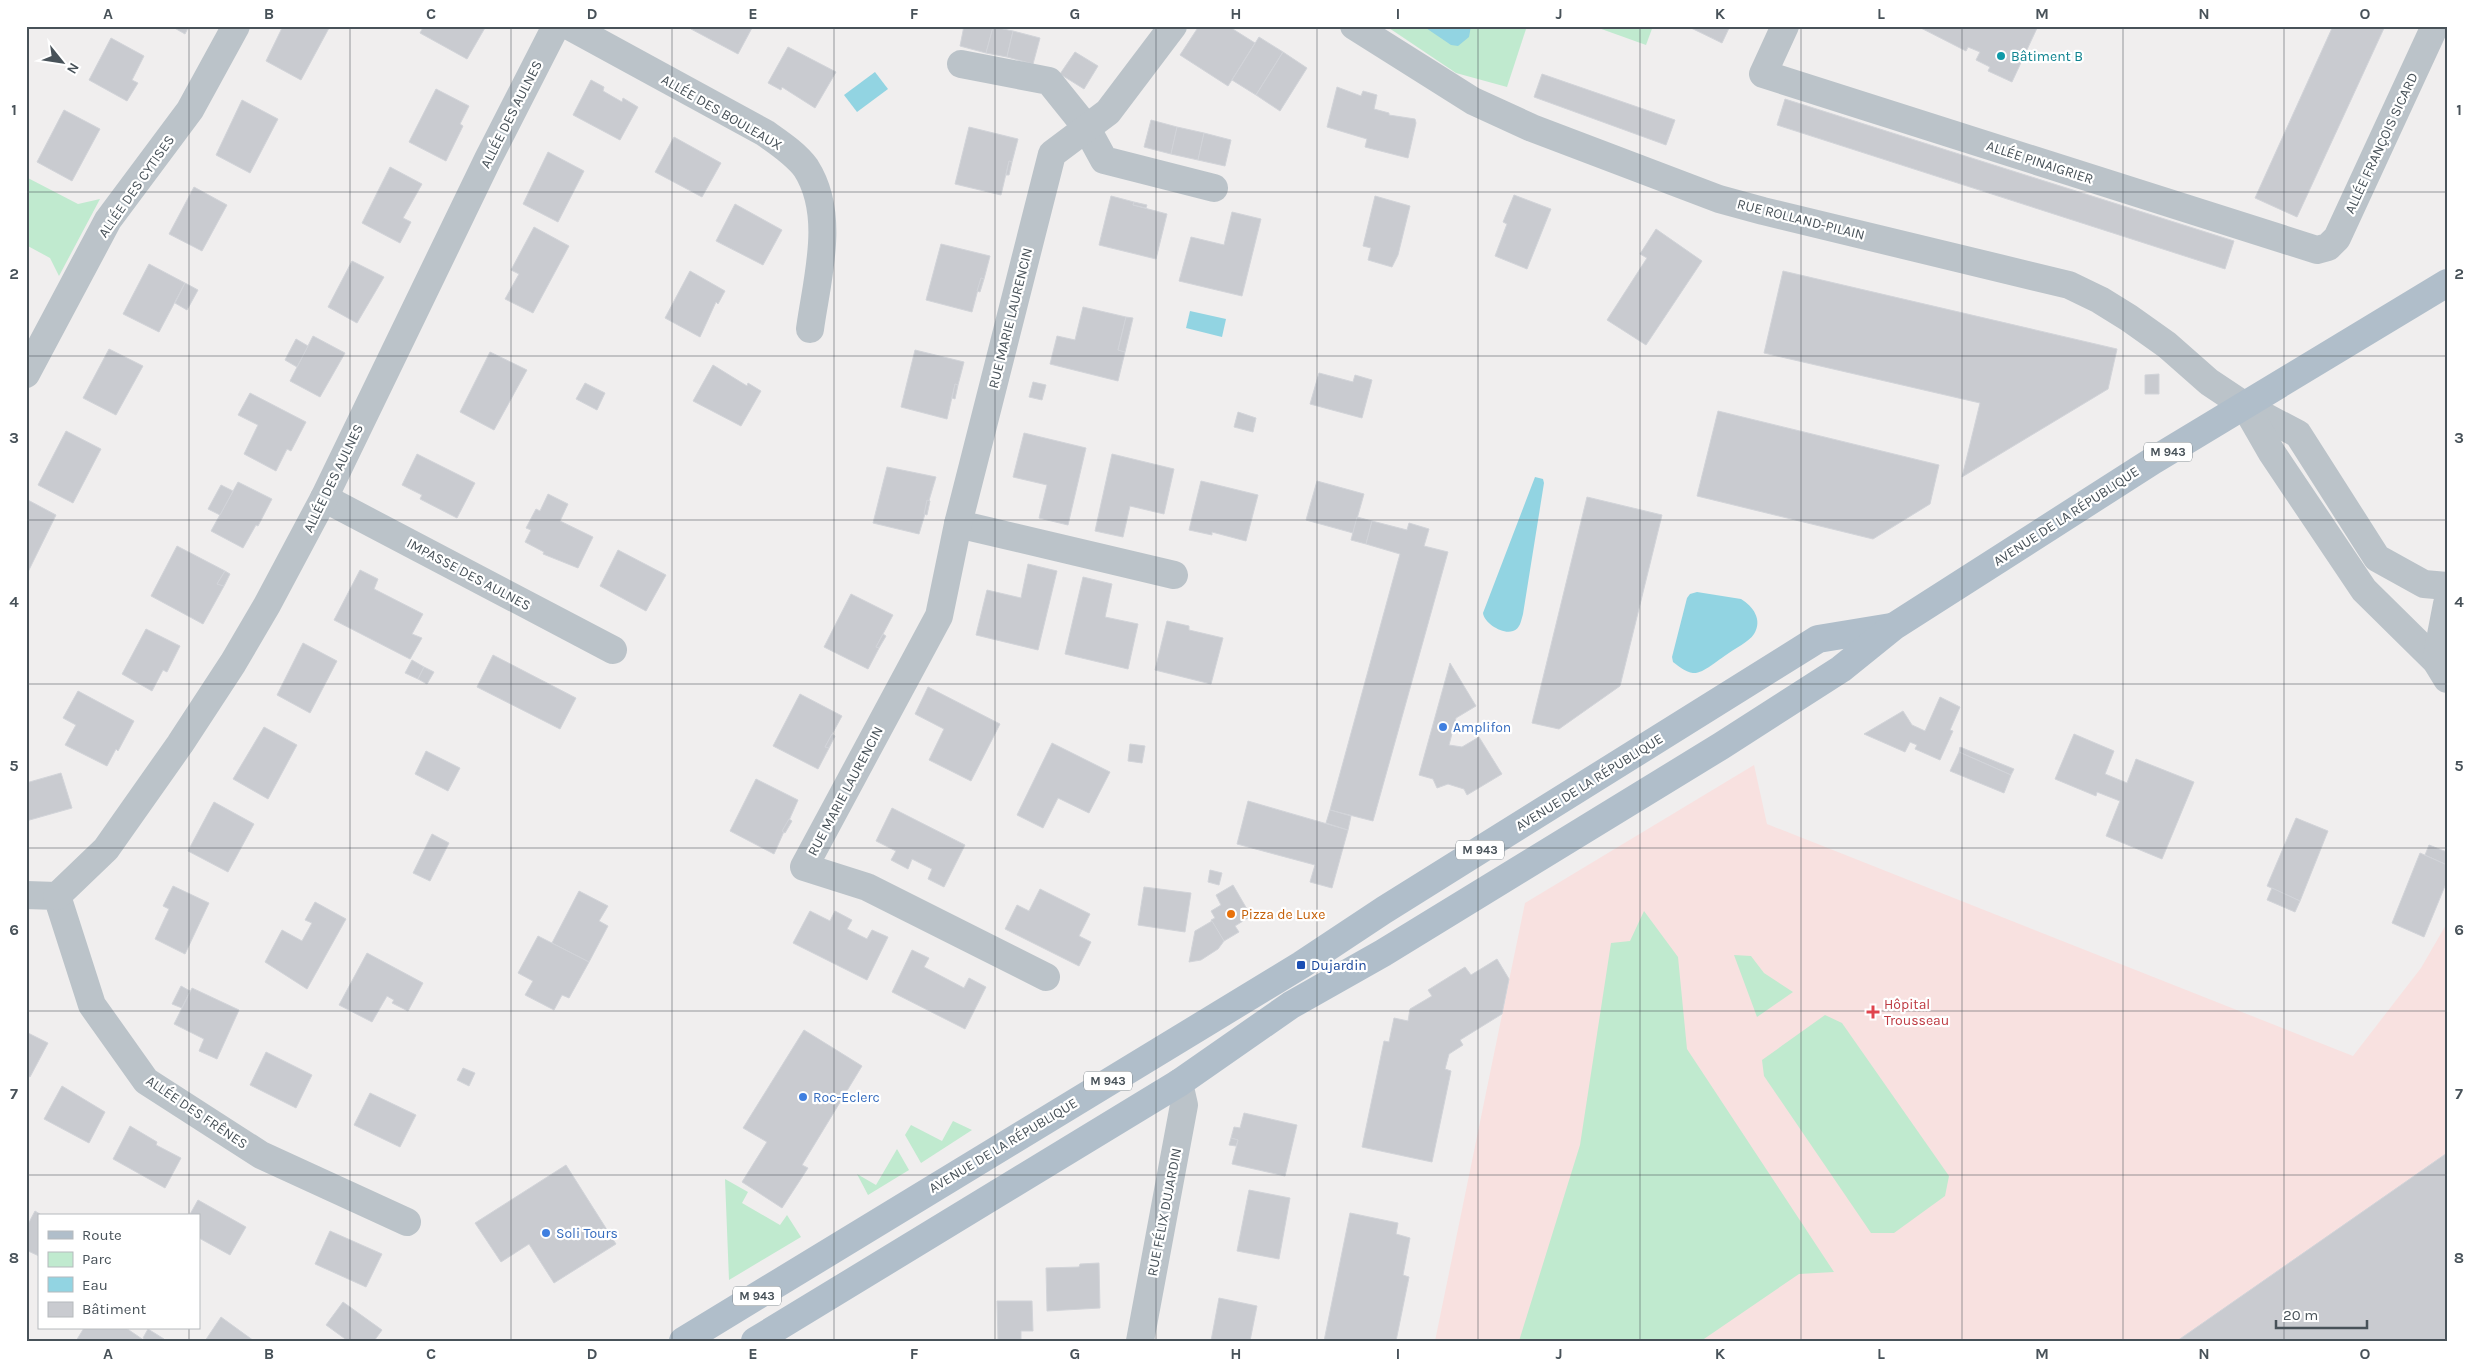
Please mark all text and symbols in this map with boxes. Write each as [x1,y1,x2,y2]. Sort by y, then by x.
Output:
text: A [103,4,113,23]
text: B [264,4,274,23]
text: C [426,4,436,23]
text: D [587,4,598,23]
text: E [748,4,758,23]
text: F [910,4,919,23]
text: G [1070,4,1080,23]
text: H [1230,4,1242,23]
text: I [1396,4,1400,23]
text: J [1555,4,1563,23]
text: K [1715,4,1726,23]
text: L [1877,4,1885,23]
text: M [2035,4,2049,23]
text: N [2198,4,2210,23]
text: O [2360,4,2371,23]
north arrow [38,38,88,88]
place label: Bâtiment B [2011,48,2083,65]
marker: Bâtiment B [1995,50,2007,62]
street label: ALLÉE DES AULNES [476,57,546,171]
text: N [63,60,83,77]
street label: ALLÉE FRANÇOIS SICARD [2340,69,2422,217]
street label: ALLÉE DES BOULEAUX [658,70,786,154]
text: 1 [11,100,17,119]
text: 1 [2456,100,2462,119]
street label: ALLÉE DES CYTISES [94,131,178,241]
street label: ALLÉE PINAIGRIER [1984,136,2096,188]
street label: RUE ROLLAND-PILAIN [1735,195,1867,244]
street label: RUE MARIE LAURENCIN [985,246,1036,390]
text: 2 [9,264,19,283]
text: 2 [2454,264,2464,283]
street label: ALLÉE DES AULNES [299,421,367,535]
text: 3 [9,428,19,447]
text: 3 [2454,428,2464,447]
road number: M 943 [2144,442,2192,462]
street label: AVENUE DE LA RÉPUBLIQUE [1990,462,2142,570]
street label: IMPASSE DES AULNES [404,535,534,614]
text: 4 [9,592,19,611]
text: 4 [2454,592,2464,611]
place label: Amplifon [1453,719,1511,736]
marker: Amplifon [1437,721,1449,733]
street label: RUE MARIE LAURENCIN [804,724,887,859]
street label: AVENUE DE LA RÉPUBLIQUE [1512,729,1666,835]
text: 5 [9,756,19,775]
text: 5 [2454,756,2464,775]
road number: M 943 [1456,840,1504,860]
place label: Pizza de Luxe [1241,906,1325,923]
marker: Pizza de Luxe [1225,908,1237,920]
text: 6 [9,920,19,939]
text: 6 [2454,920,2464,939]
place label: Dujardin [1311,957,1367,974]
marker: Dujardin [1295,959,1307,971]
place label: Hôpital Trousseau [1884,996,1949,1029]
marker: Hôpital Trousseau [1866,1005,1880,1019]
street label: ALLÉE DES FRÊNES [143,1071,251,1153]
road number: M 943 [1084,1072,1132,1090]
text: 7 [10,1084,18,1103]
text: 7 [2455,1084,2463,1103]
place label: Roc-Eclerc [813,1089,880,1106]
marker: Roc-Eclerc [797,1091,809,1103]
street label: AVENUE DE LA RÉPUBLIQUE [925,1093,1081,1197]
street label: RUE FÉLIX DUJARDIN [1143,1146,1185,1278]
legend [38,1214,200,1330]
place label: Soli Tours [556,1225,618,1242]
text: Route [82,1226,122,1244]
marker: Soli Tours [540,1227,552,1239]
text: 8 [9,1248,19,1267]
text: 8 [2454,1248,2464,1267]
text: Parc [82,1250,112,1268]
text: Eau [82,1276,108,1294]
road number: M 943 [733,1286,781,1305]
scale bar [2276,1297,2367,1329]
text: Bâtiment [82,1300,146,1318]
text: 20 m [2283,1306,2318,1324]
text: A [103,1344,113,1363]
text: B [264,1344,274,1363]
text: C [426,1344,436,1363]
text: D [587,1344,598,1363]
text: E [748,1344,758,1363]
text: F [910,1344,919,1363]
text: G [1070,1344,1080,1363]
text: H [1230,1344,1242,1363]
text: I [1396,1344,1400,1363]
text: J [1555,1344,1563,1363]
text: K [1715,1344,1726,1363]
text: L [1877,1344,1885,1363]
text: M [2035,1344,2049,1363]
text: N [2198,1344,2210,1363]
text: O [2360,1344,2371,1363]

